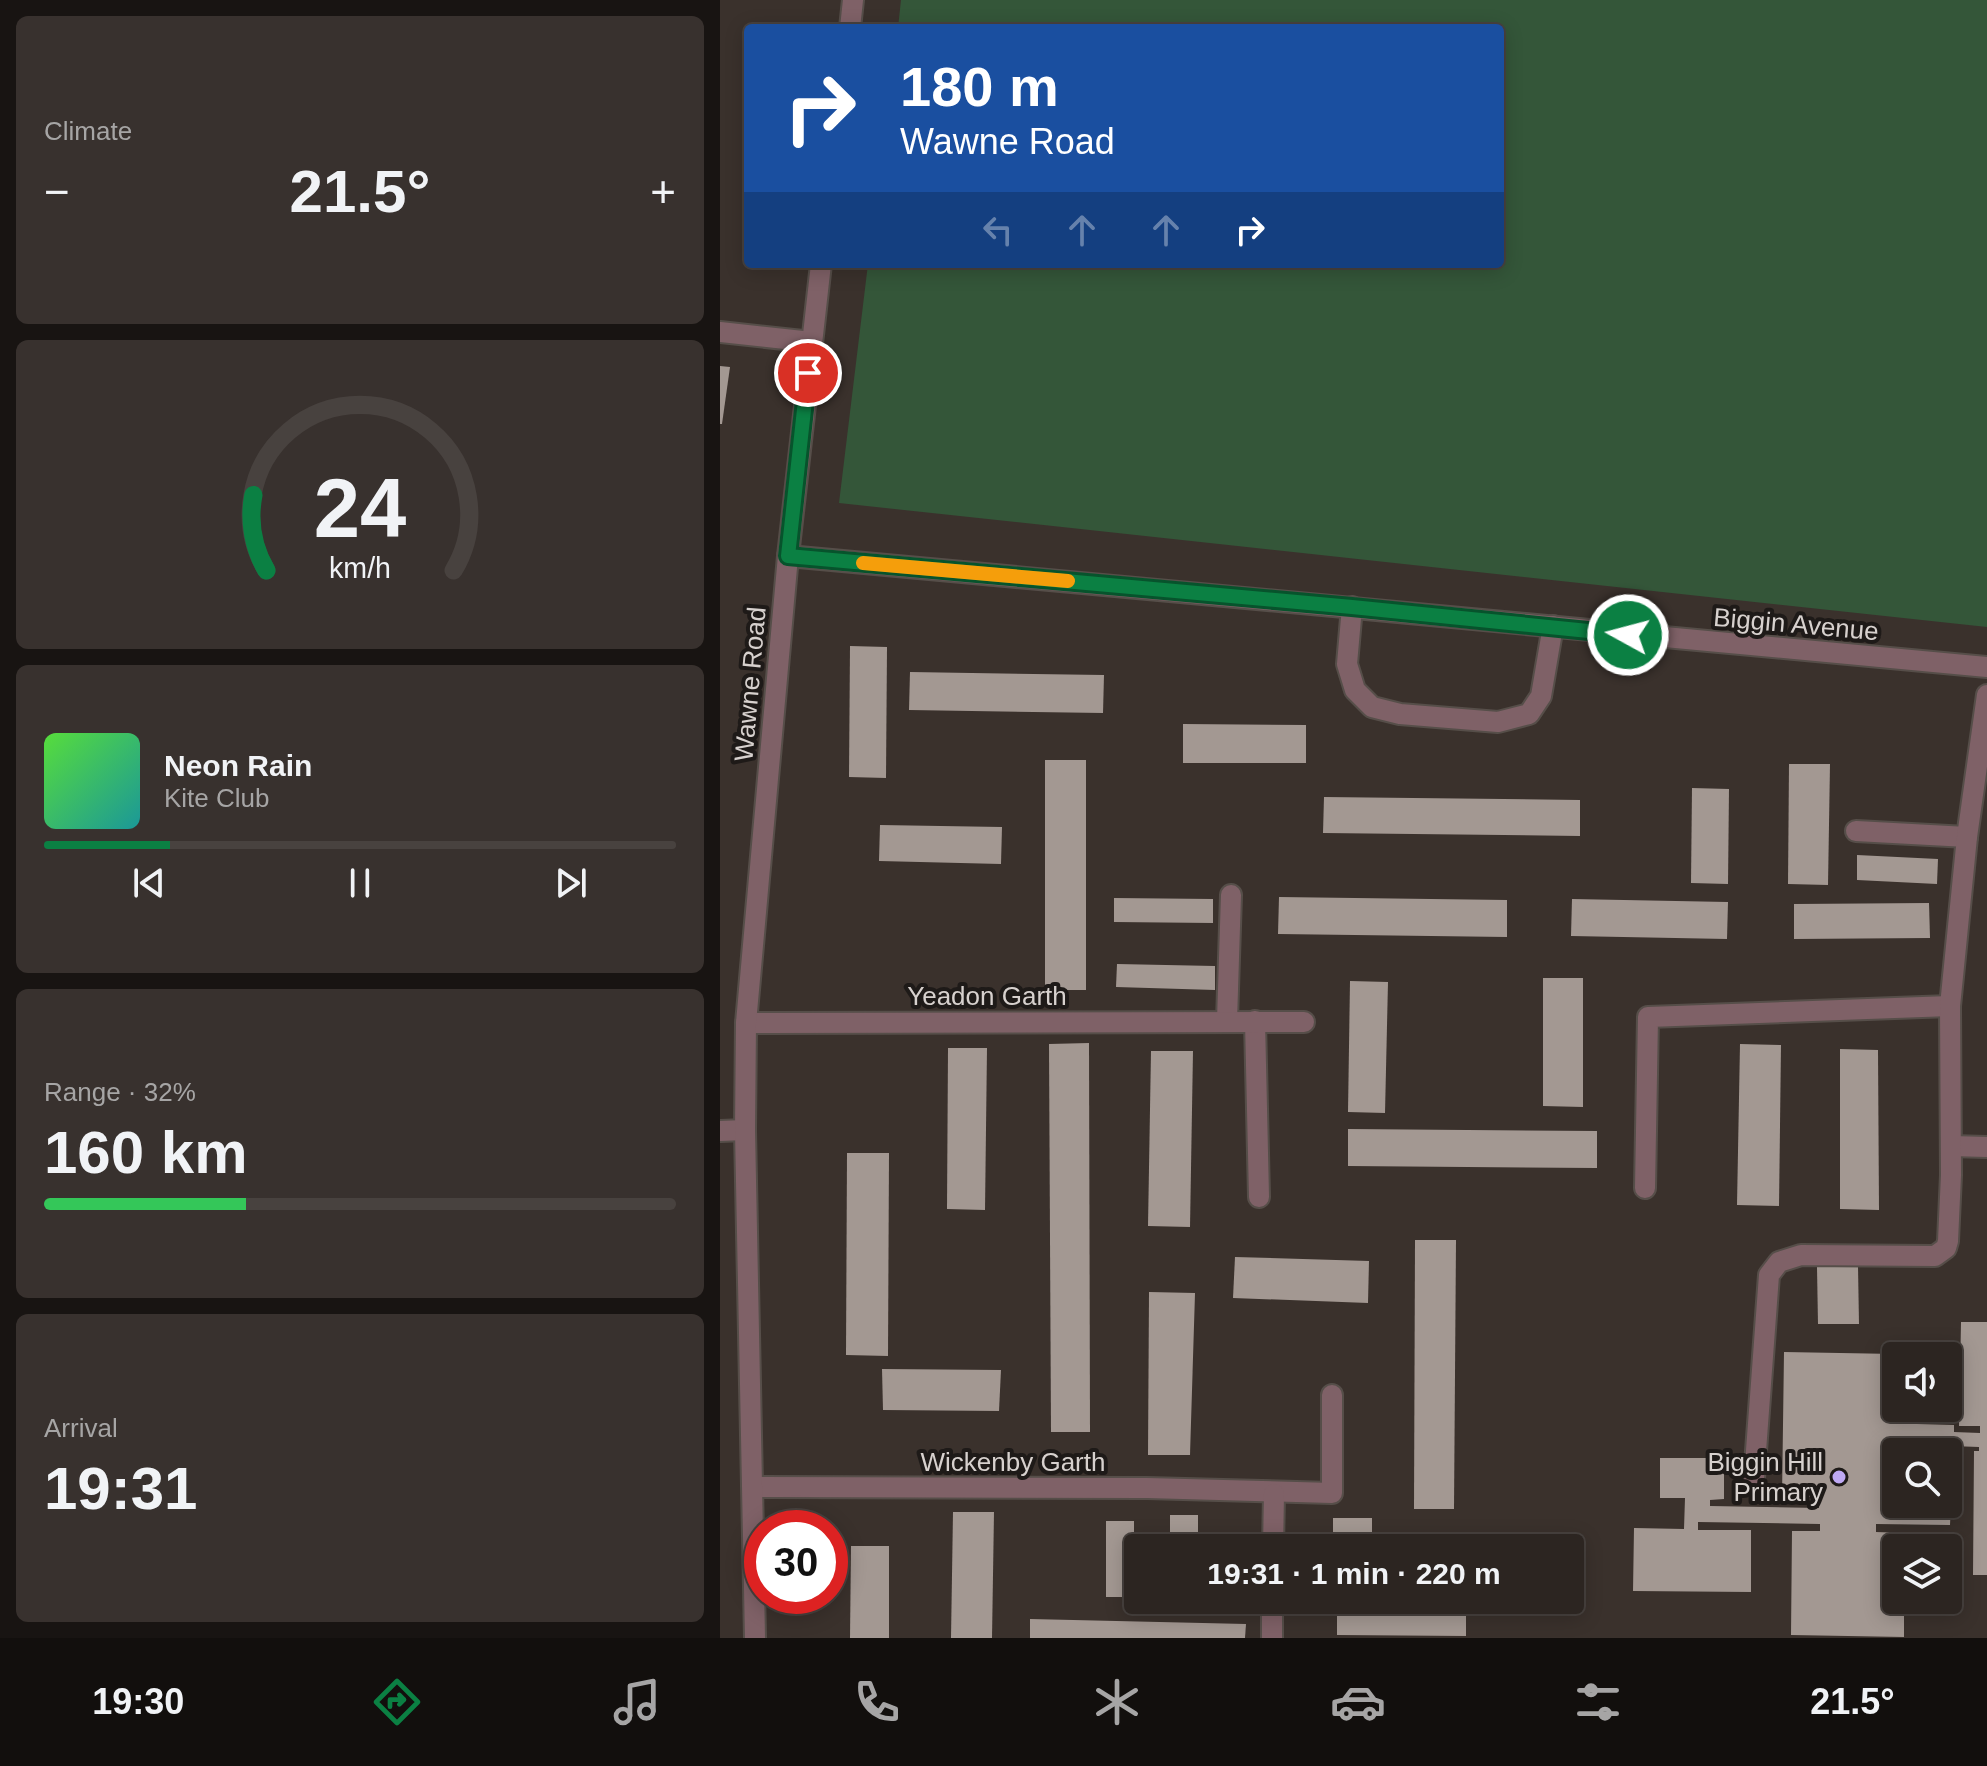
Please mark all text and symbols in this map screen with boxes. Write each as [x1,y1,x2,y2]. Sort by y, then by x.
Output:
text: 180 m [900,55,1059,118]
icon: right [768,56,872,160]
text: Climate [44,116,132,146]
text: Wawne Road [900,121,1115,162]
text: 21.5° [290,158,430,225]
text: − [44,167,70,216]
text: + [650,167,676,216]
icon: left [976,208,1020,252]
icon: ahead [1060,208,1104,252]
icon: ahead [1144,208,1188,252]
icon: right [1228,208,1272,252]
pin [774,339,842,407]
icon: arrive [786,351,830,395]
text: 24 [314,461,406,554]
text: km/h [329,552,391,584]
position arrow [1586,593,1670,677]
street label: Biggin Avenue [1712,602,1880,646]
street label: Wawne Road [728,605,772,763]
text: Neon Rain [164,749,312,782]
text: Kite Club [164,783,270,813]
icon: previous [127,861,171,905]
icon: pause [338,861,382,905]
icon: next [549,861,593,905]
street label: Yeadon Garth [907,981,1067,1011]
text: Range · 32% [44,1077,196,1107]
text: 160 km [44,1119,248,1186]
map controls [1882,1342,1962,1614]
button: sound [1882,1342,1962,1422]
text: Arrival [44,1413,118,1443]
button: search [1882,1438,1962,1518]
street label: Wickenby Garth [921,1447,1105,1477]
place label: Biggin Hill Primary [1707,1447,1823,1507]
text: 19:31 [44,1455,197,1522]
marker: Biggin Hill Primary [1830,1468,1848,1486]
speed limit sign: 30 [744,1510,848,1614]
button: layers [1882,1534,1962,1614]
text: 19:31 · 1 min · 220 m [1207,1557,1501,1590]
icon: directions [369,1674,425,1730]
icon: music [609,1674,665,1730]
icon: phone [849,1674,905,1730]
icon: climate [1089,1674,1145,1730]
icon: car [1330,1674,1386,1730]
icon: filters [1570,1674,1626,1730]
text: 19:30 [92,1681,184,1722]
text: 21.5° [1810,1681,1895,1722]

